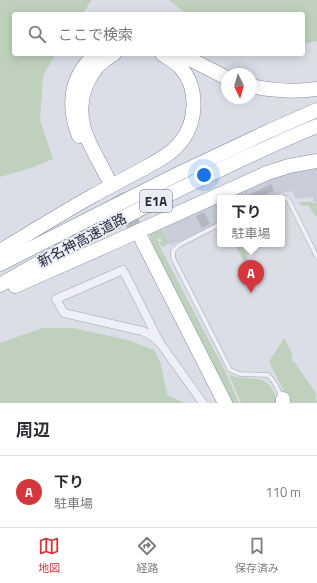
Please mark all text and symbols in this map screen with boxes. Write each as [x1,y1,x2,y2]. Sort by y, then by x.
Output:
search box [12,12,305,56]
icon: search [26,23,48,45]
text: ここで検索 [58,23,133,46]
north arrow [221,68,257,104]
your location [194,165,214,185]
road number: E1A [140,190,172,212]
popup [217,195,285,247]
text: 下り [231,200,262,223]
street label: 新名神高速道路 [34,207,130,272]
text: 駐車場 [231,223,271,243]
pin: A [238,260,264,293]
text: 周辺 [16,417,50,443]
text: 下り [54,470,84,493]
text: A [25,482,33,502]
text: 110 m [265,482,301,502]
text: 駐車場 [54,493,93,513]
tab: 地図 [38,535,60,576]
tab: 経路 [136,535,158,576]
tab: 保存済み [235,535,279,576]

